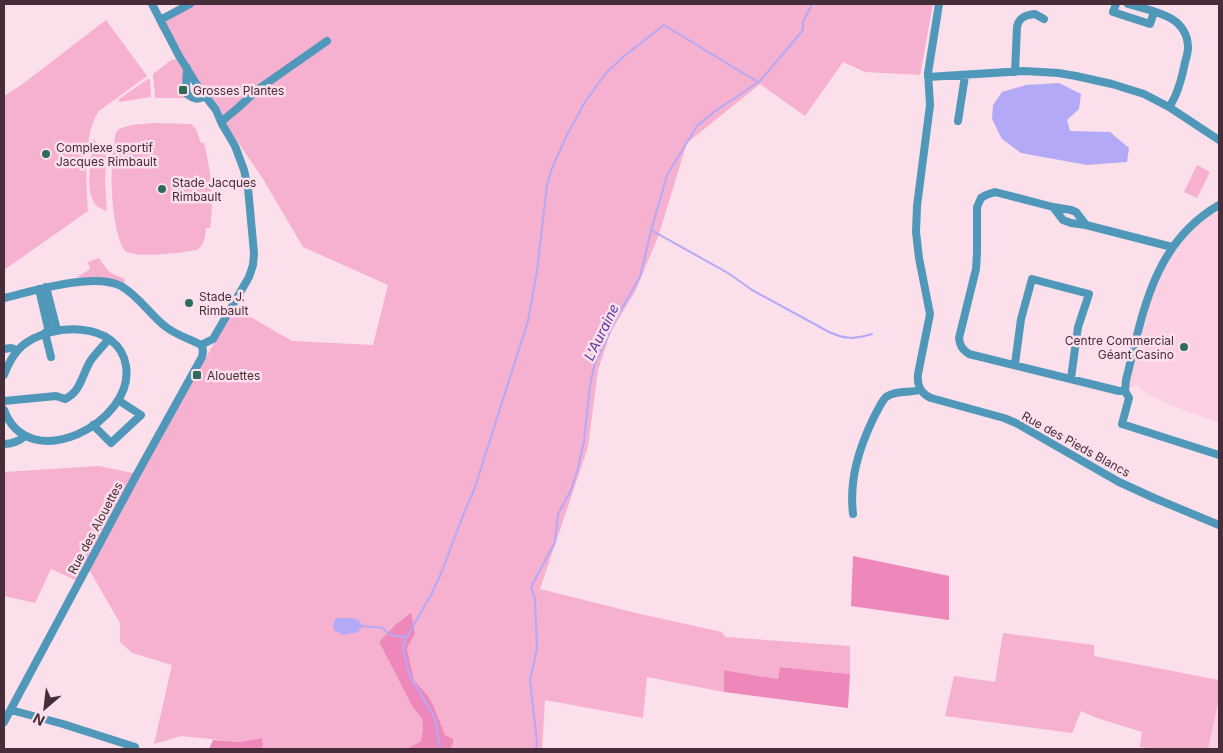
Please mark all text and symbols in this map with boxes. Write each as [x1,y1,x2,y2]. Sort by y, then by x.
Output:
place label: Grosses Plantes [193,83,284,98]
marker: Grosses Plantes [177,84,189,96]
place label: Complexe sportif Jacques Rimbault [56,140,157,169]
marker: Complexe sportif Jacques Rimbault [40,148,52,160]
place label: Stade Jacques Rimbault [172,175,256,204]
marker: Stade Jacques Rimbault [156,183,168,195]
place label: Stade J. Rimbault [199,289,249,318]
marker: Stade J. Rimbault [183,297,195,309]
water label: L'Auraine [580,301,622,363]
place label: Centre Commercial Géant Casino [1065,333,1174,362]
marker: Centre Commercial Géant Casino [1178,341,1190,353]
place label: Alouettes [207,368,260,383]
marker: Alouettes [191,369,203,381]
street label: Rue des Pieds Blancs [1019,408,1133,480]
street label: Rue des Alouettes [64,479,126,577]
north arrow [20,683,70,733]
text: N [30,710,47,730]

